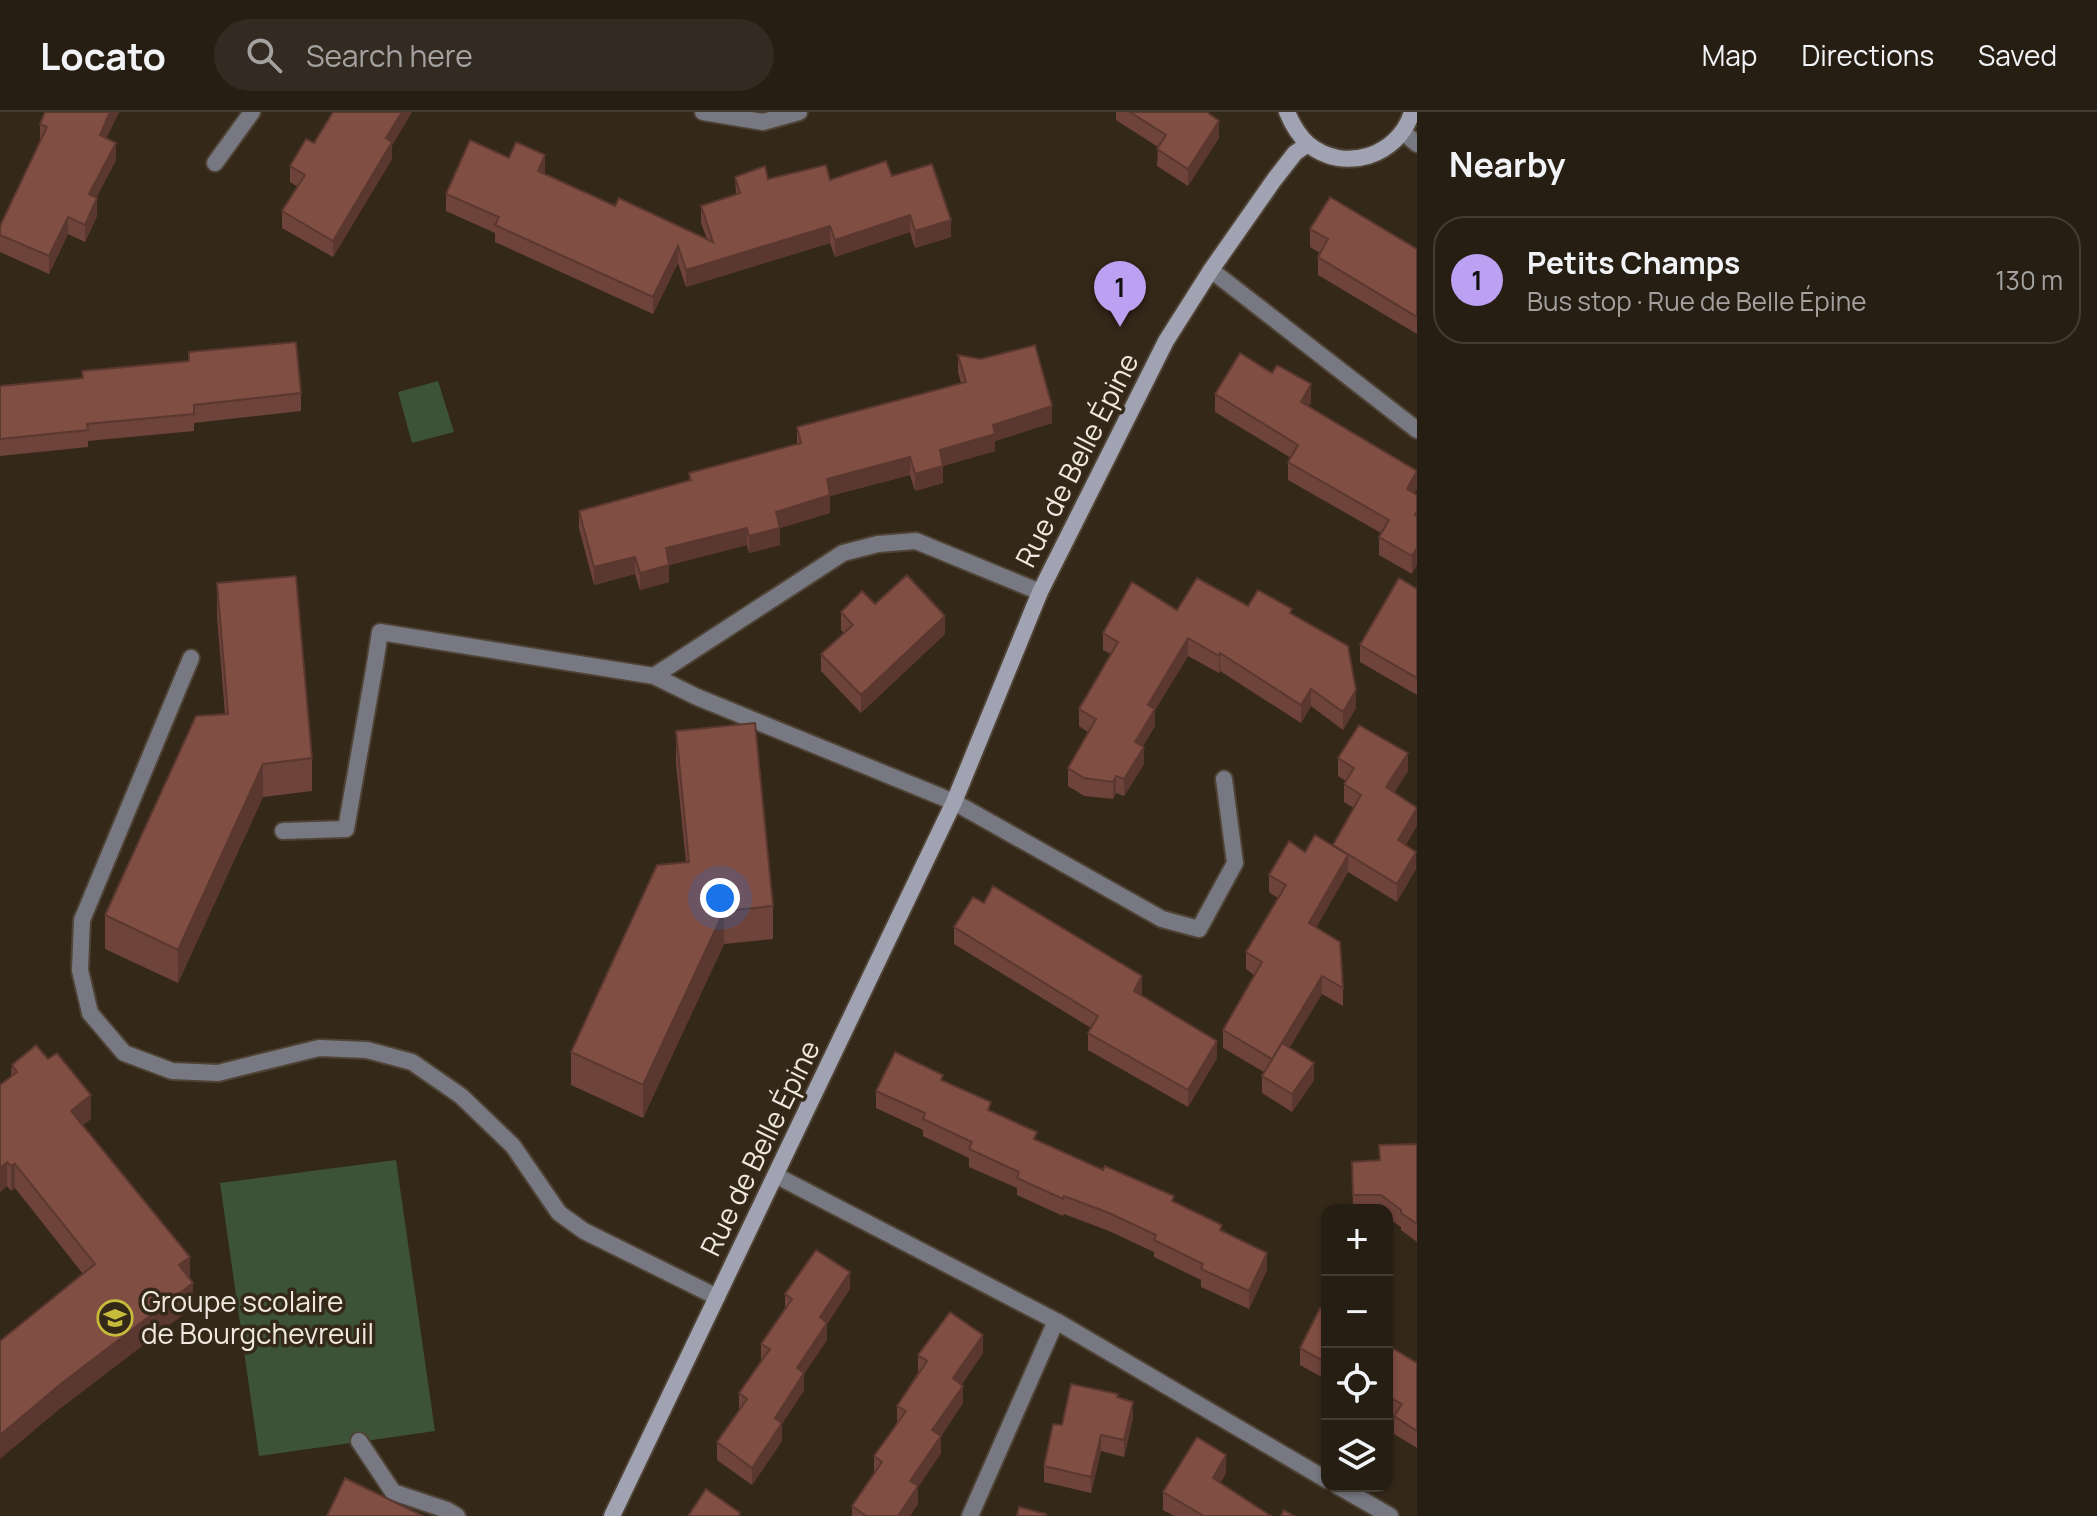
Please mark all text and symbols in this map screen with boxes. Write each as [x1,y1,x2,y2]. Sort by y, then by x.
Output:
search box [214,19,774,91]
text: Locato [40,29,166,81]
icon: search [242,33,286,77]
text: Search here [306,35,473,76]
text: Map [1702,36,1757,74]
text: Directions [1801,36,1934,74]
text: Saved [1978,36,2057,74]
text: Nearby [1449,141,1565,187]
text: Petits Champs [1527,242,1740,283]
pin: 1 [1094,261,1146,327]
text: 1 [1471,262,1483,298]
text: 130 m [1995,262,2063,298]
text: Bus stop · Rue de Belle Épine [1527,283,1866,319]
street label: Rue de Belle Épine [1006,346,1146,573]
your location [700,878,740,918]
street label: Rue de Belle Épine [690,1033,828,1262]
map controls [1321,1204,1393,1492]
button: + [1321,1204,1393,1276]
button: − [1321,1276,1393,1348]
place label: Groupe scolaire de Bourgchevreuil [141,1282,374,1352]
school or university icon: Groupe scolaire de Bourgchevreuil [96,1299,134,1337]
button: locate [1321,1348,1393,1420]
button: layers [1321,1420,1393,1492]

